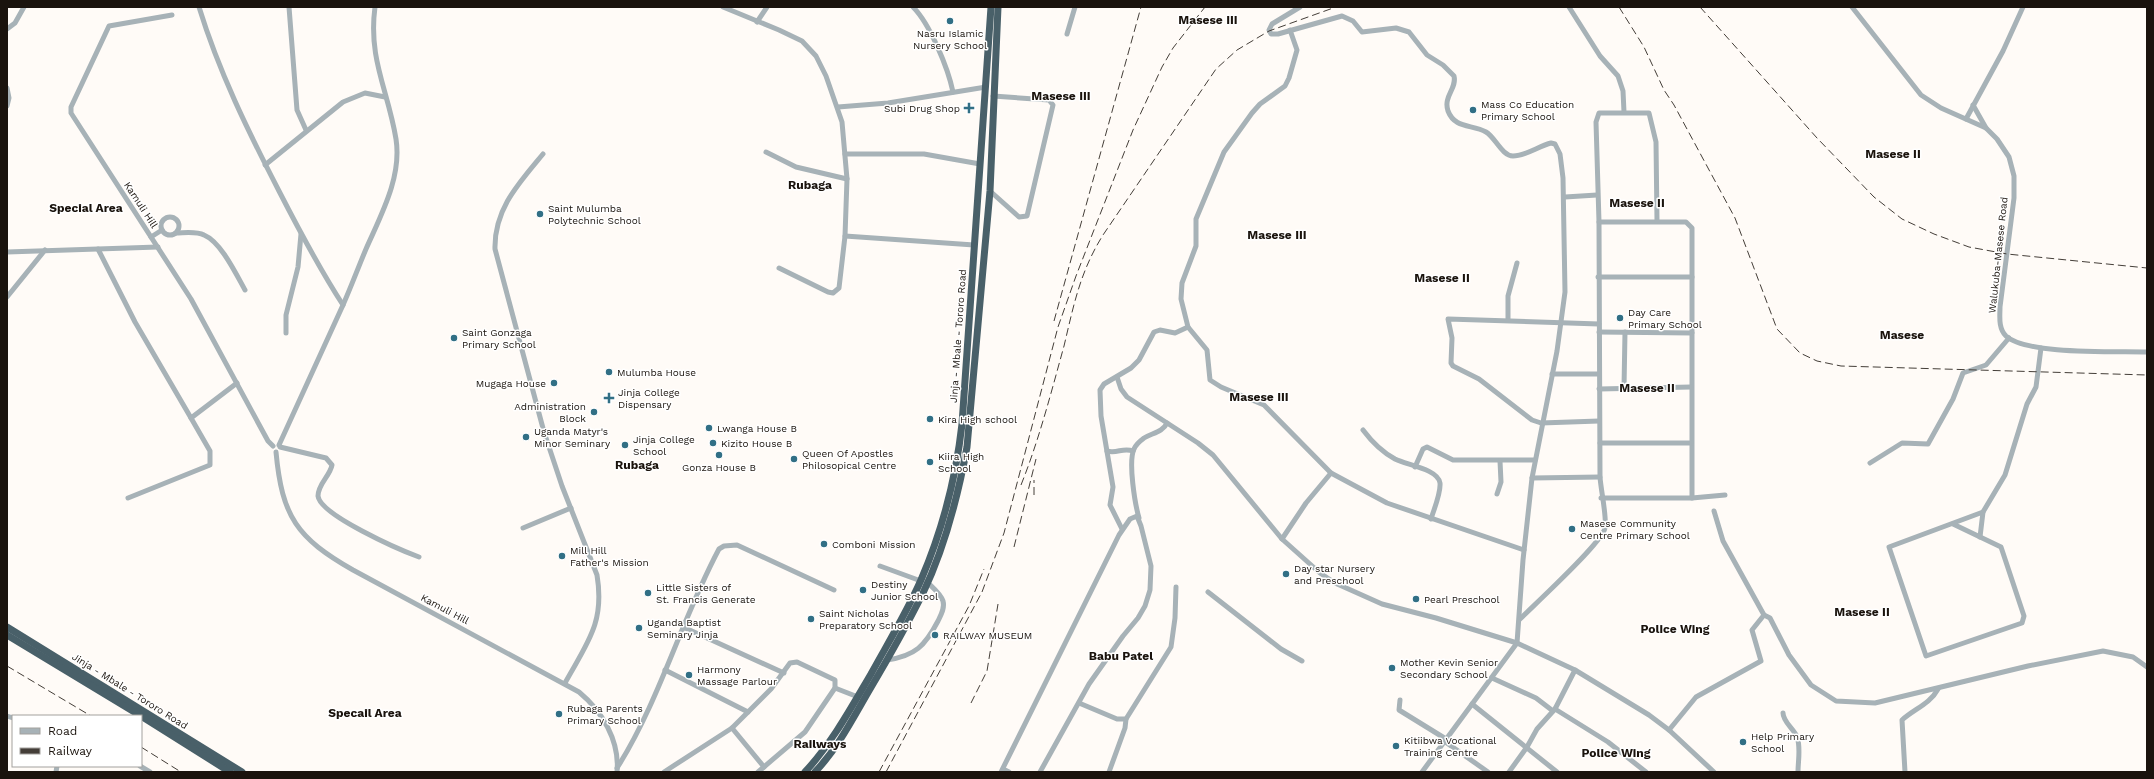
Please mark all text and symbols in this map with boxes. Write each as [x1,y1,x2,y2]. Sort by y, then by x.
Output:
district label: Masese III [1178,13,1238,27]
marker: Nasru Islamic Nursery School [945,16,955,26]
place label: Nasru Islamic Nursery School [913,28,987,51]
district label: Masese III [1031,89,1091,103]
place label: Mass Co Education Primary School [1481,99,1574,122]
marker: Subi Drug Shop [963,102,975,114]
place label: Subi Drug Shop [884,103,960,114]
marker: Mass Co Education Primary School [1468,105,1478,115]
district label: Masese II [1865,147,1921,161]
district label: Rubaga [788,178,832,192]
street label: Kamuli Hill [122,180,160,230]
district label: Masese II [1609,196,1665,210]
street label: Walukuba-Masese Road [1986,196,2010,314]
district label: Special Area [49,201,123,215]
place label: Saint Mulumba Polytechnic School [548,203,641,226]
marker: Saint Mulumba Polytechnic School [535,209,545,219]
district label: Masese III [1247,228,1307,242]
street label: Jinja - Mbale - Tororo Road [948,269,968,403]
district label: Masese II [1414,271,1470,285]
place label: Day Care Primary School [1628,307,1702,330]
marker: Day Care Primary School [1615,313,1625,323]
place label: Saint Gonzaga Primary School [462,327,536,350]
district label: Masese [1880,328,1924,342]
marker: Saint Gonzaga Primary School [449,333,459,343]
marker: Mulumba House [604,367,614,377]
place label: Mulumba House [617,367,696,378]
place label: Mugaga House [476,378,546,389]
marker: Mugaga House [549,378,559,388]
district label: Masese II [1619,381,1675,395]
place label: Jinja College Dispensary [618,387,680,410]
district label: Masese III [1229,390,1289,404]
marker: Jinja College Dispensary [603,392,615,404]
place label: Administration Block [514,401,586,424]
marker: Administration Block [589,407,599,417]
marker: Kira High school [925,414,935,424]
place label: Kira High school [938,414,1017,425]
marker: Lwanga House B [704,423,714,433]
place label: Lwanga House B [717,423,797,434]
place label: Uganda Matyr's Minor Seminary [534,426,611,449]
marker: Uganda Matyr's Minor Seminary [521,432,531,442]
place label: Jinja College School [633,434,695,457]
marker: Kizito House B [708,438,718,448]
place label: Kizito House B [721,438,792,449]
marker: Jinja College School [620,440,630,450]
place label: Queen Of Apostles Philosopical Centre [802,448,896,471]
marker: Gonza House B [714,450,724,460]
place label: Kiira High School [938,451,984,474]
marker: Queen Of Apostles Philosopical Centre [789,454,799,464]
marker: Kiira High School [925,457,935,467]
district label: Rubaga [615,458,659,472]
place label: Gonza House B [682,462,756,473]
place label: Masese Community Centre Primary School [1580,518,1690,541]
marker: Masese Community Centre Primary School [1567,524,1577,534]
marker: Comboni Mission [819,539,829,549]
place label: Comboni Mission [832,539,916,550]
place label: Mill Hill Father's Mission [570,545,649,568]
marker: Mill Hill Father's Mission [557,551,567,561]
place label: Day star Nursery and Preschool [1294,563,1376,586]
marker: Day star Nursery and Preschool [1281,569,1291,579]
place label: Destiny Junior School [871,579,938,602]
place label: Little Sisters of St. Francis Generate [656,582,756,605]
marker: Destiny Junior School [858,585,868,595]
marker: Little Sisters of St. Francis Generate [643,588,653,598]
street label: Kamuli Hill [419,592,471,626]
marker: Pearl Preschool [1411,594,1421,604]
place label: Pearl Preschool [1424,594,1500,605]
district label: Masese II [1834,605,1890,619]
place label: Saint Nicholas Preparatory School [819,608,912,631]
marker: Saint Nicholas Preparatory School [806,614,816,624]
place label: Uganda Baptist Seminary Jinja [647,617,722,640]
district label: Police Wing [1640,622,1710,636]
marker: Uganda Baptist Seminary Jinja [634,623,644,633]
marker: RAILWAY MUSEUM [930,630,940,640]
place label: RAILWAY MUSEUM [943,630,1032,641]
district label: Babu Patel [1089,649,1153,663]
street label: Jinja - Mbale - Tororo Road [70,651,190,731]
place label: Mother Kevin Senior Secondary School [1400,657,1498,680]
marker: Mother Kevin Senior Secondary School [1387,663,1397,673]
place label: Harmony Massage Parlour [697,664,777,687]
marker: Harmony Massage Parlour [684,670,694,680]
place label: Rubaga Parents Primary School [567,703,643,726]
district label: Specail Area [328,706,402,720]
marker: Rubaga Parents Primary School [554,709,564,719]
legend [12,715,142,767]
text: Road [48,724,77,738]
place label: Help Primary School [1751,731,1815,754]
place label: Kitiibwa Vocational Training Centre [1404,735,1496,758]
district label: Railways [794,737,847,751]
marker: Help Primary School [1738,737,1748,747]
marker: Kitiibwa Vocational Training Centre [1391,741,1401,751]
text: Railway [48,744,93,758]
district label: Police Wing [1581,746,1651,760]

